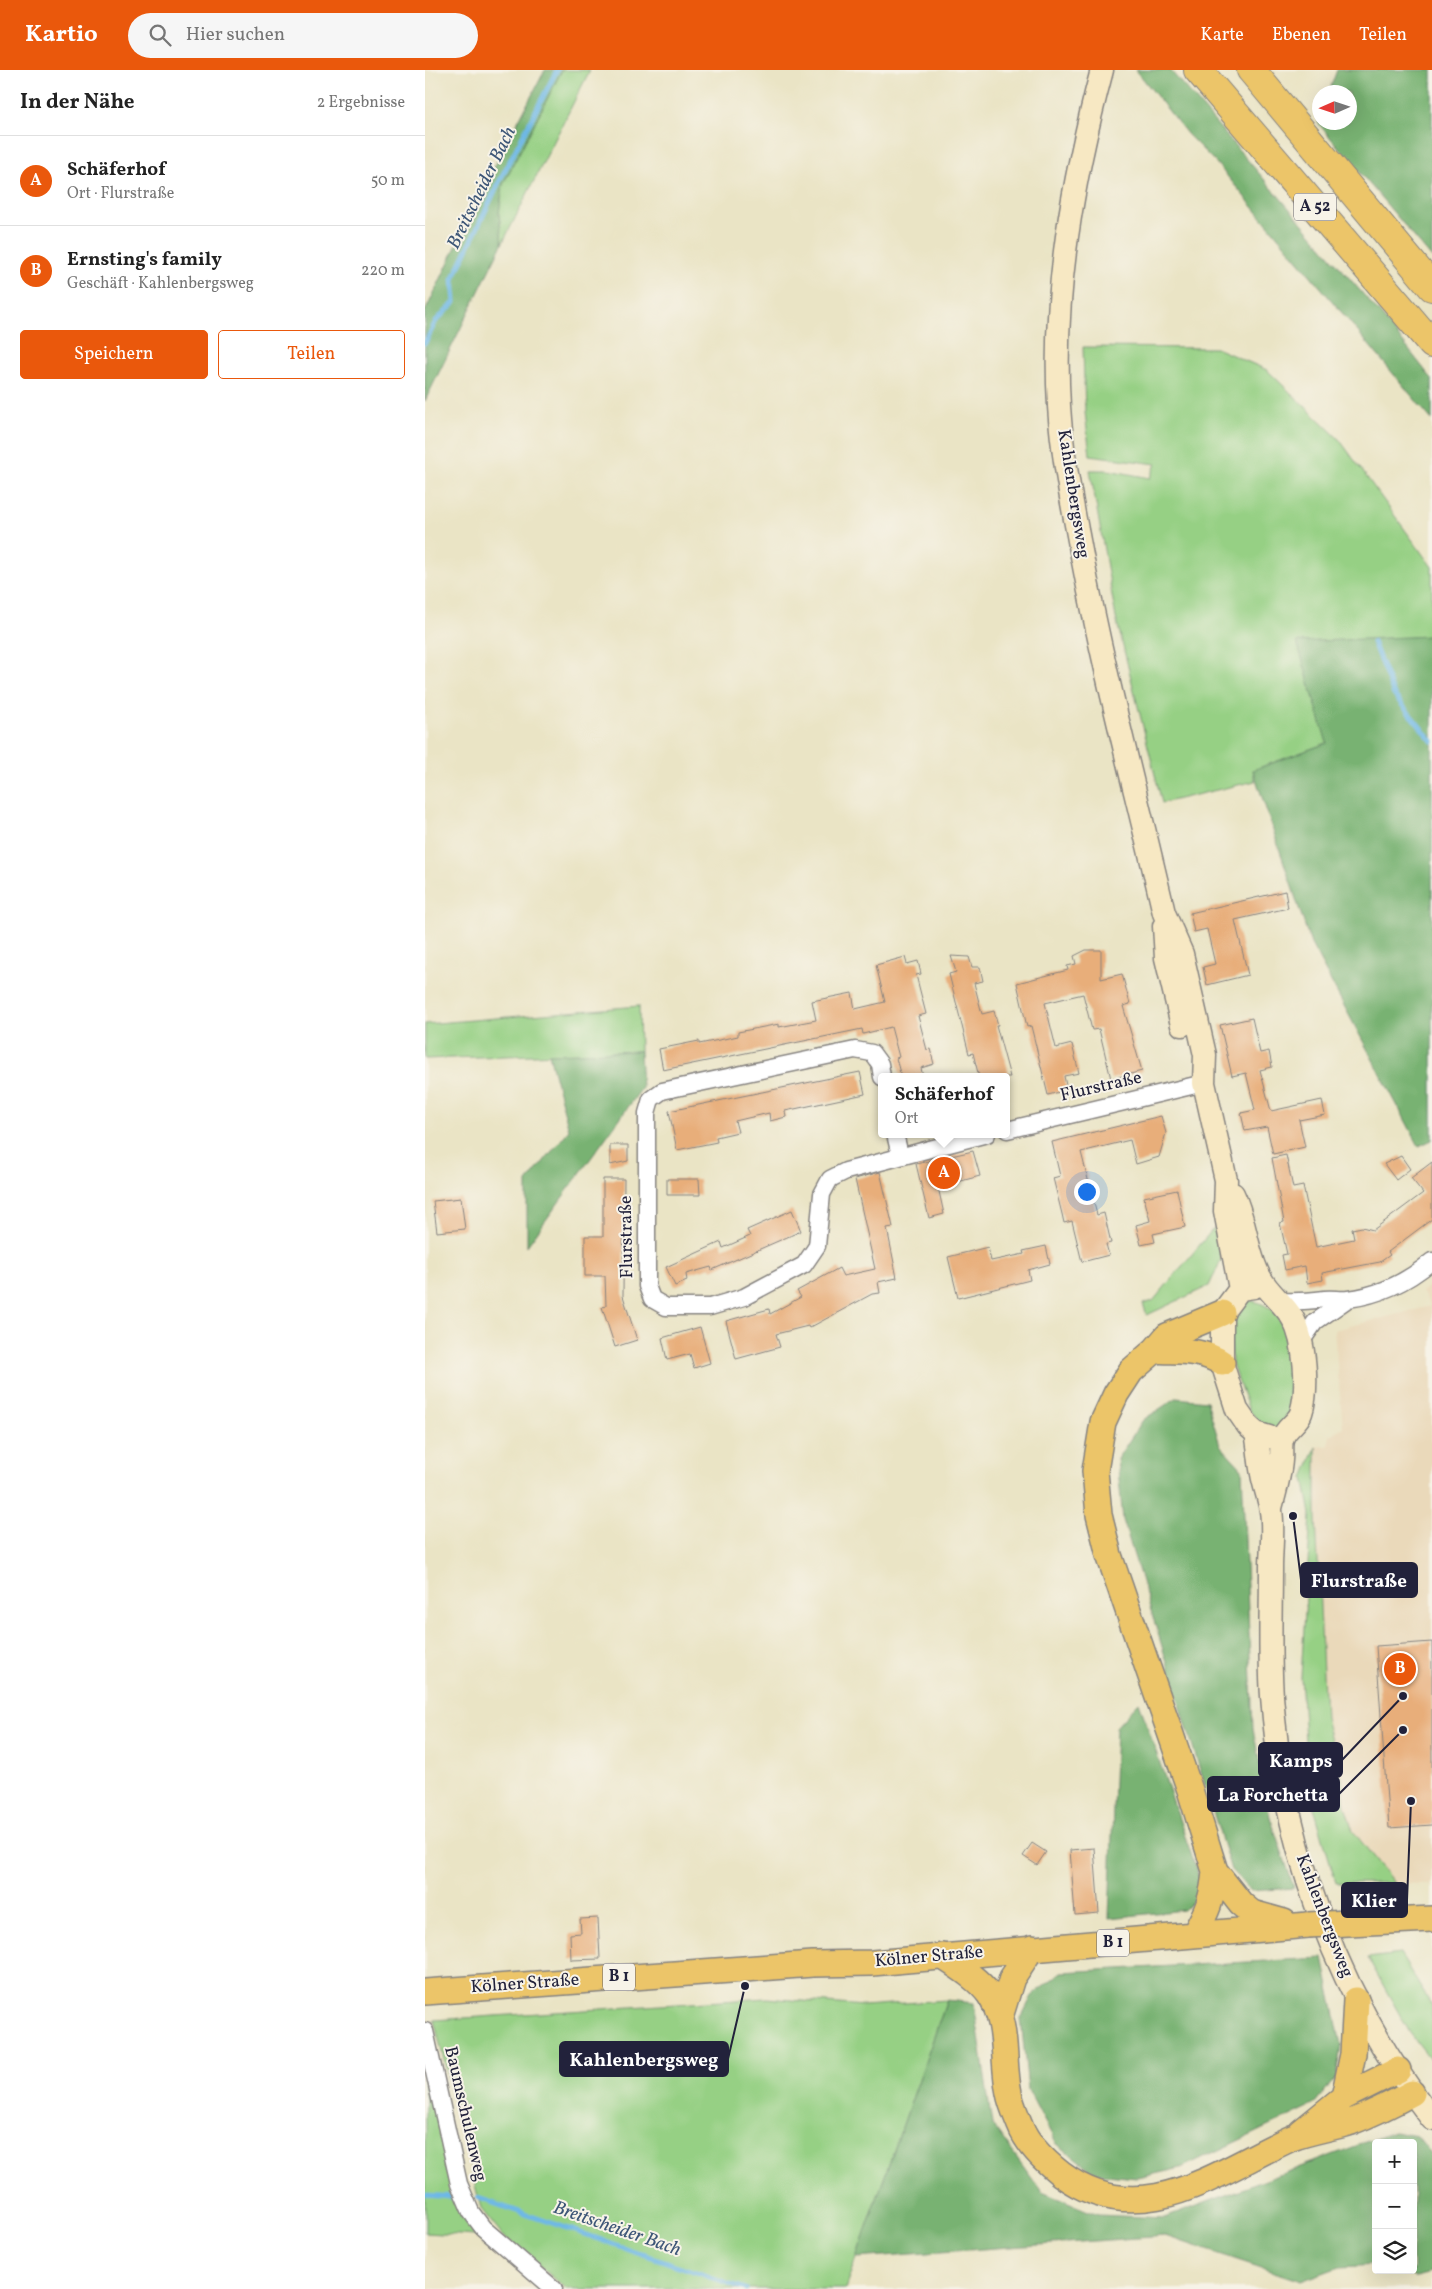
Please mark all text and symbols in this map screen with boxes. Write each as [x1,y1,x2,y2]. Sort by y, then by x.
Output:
search box [128,13,478,58]
text: Kartio [25,18,98,52]
icon: search [146,21,174,49]
text: Hier suchen [186,22,285,48]
text: Karte [1200,23,1244,48]
text: Ebenen [1272,23,1331,48]
text: Teilen [1359,23,1407,48]
north arrow [1312,85,1357,130]
text: In der Nähe [20,88,135,117]
text: 2 Ergebnisse [317,92,405,114]
water label: Breitscheider Bach [441,122,523,254]
text: Schäferhof [67,157,166,183]
text: A [30,170,42,192]
text: 50 m [371,170,405,192]
text: Ort · Flurstraße [67,183,174,205]
road number: A 52 [1294,194,1336,220]
text: Ernsting's family [67,247,222,273]
text: B [31,260,41,282]
text: 220 m [361,260,405,282]
text: Geschäft · Kahlenbergsweg [67,273,254,295]
button: Speichern [20,330,208,379]
button: Teilen [218,330,405,379]
street label: Kahlenbergsweg [1050,428,1096,560]
street label: Flurstraße [1058,1065,1144,1109]
popup [878,1073,1010,1138]
text: Schäferhof [895,1082,993,1108]
text: Ort [895,1108,919,1130]
pin: A [928,1154,960,1192]
your location [1074,1179,1100,1205]
street label: Flurstraße [614,1195,640,1279]
callout: Flurstraße [1301,1563,1417,1597]
text: Flurstraße [1311,1569,1407,1595]
pin: B [1384,1650,1416,1688]
callout: Kamps [1259,1743,1342,1777]
text: Kamps [1269,1749,1333,1775]
callout: La Forchetta [1208,1777,1339,1811]
text: La Forchetta [1218,1783,1328,1809]
street label: Kahlenbergsweg [1289,1851,1359,1981]
callout: Klier [1342,1883,1407,1917]
text: Klier [1351,1889,1397,1915]
road number: B 1 [1097,1930,1129,1956]
street label: Kölner Straße [874,1940,984,1974]
road number: B 1 [603,1964,635,1990]
street label: Kölner Straße [470,1968,580,2000]
callout: Kahlenbergsweg [560,2042,728,2076]
street label: Baumschulenweg [437,2044,493,2184]
text: Kahlenbergsweg [570,2048,718,2074]
map controls [1372,2139,1417,2274]
button: + [1372,2139,1417,2184]
button: − [1372,2184,1417,2229]
water label: Breitscheider Bach [550,2195,684,2263]
button: layers [1372,2229,1417,2274]

